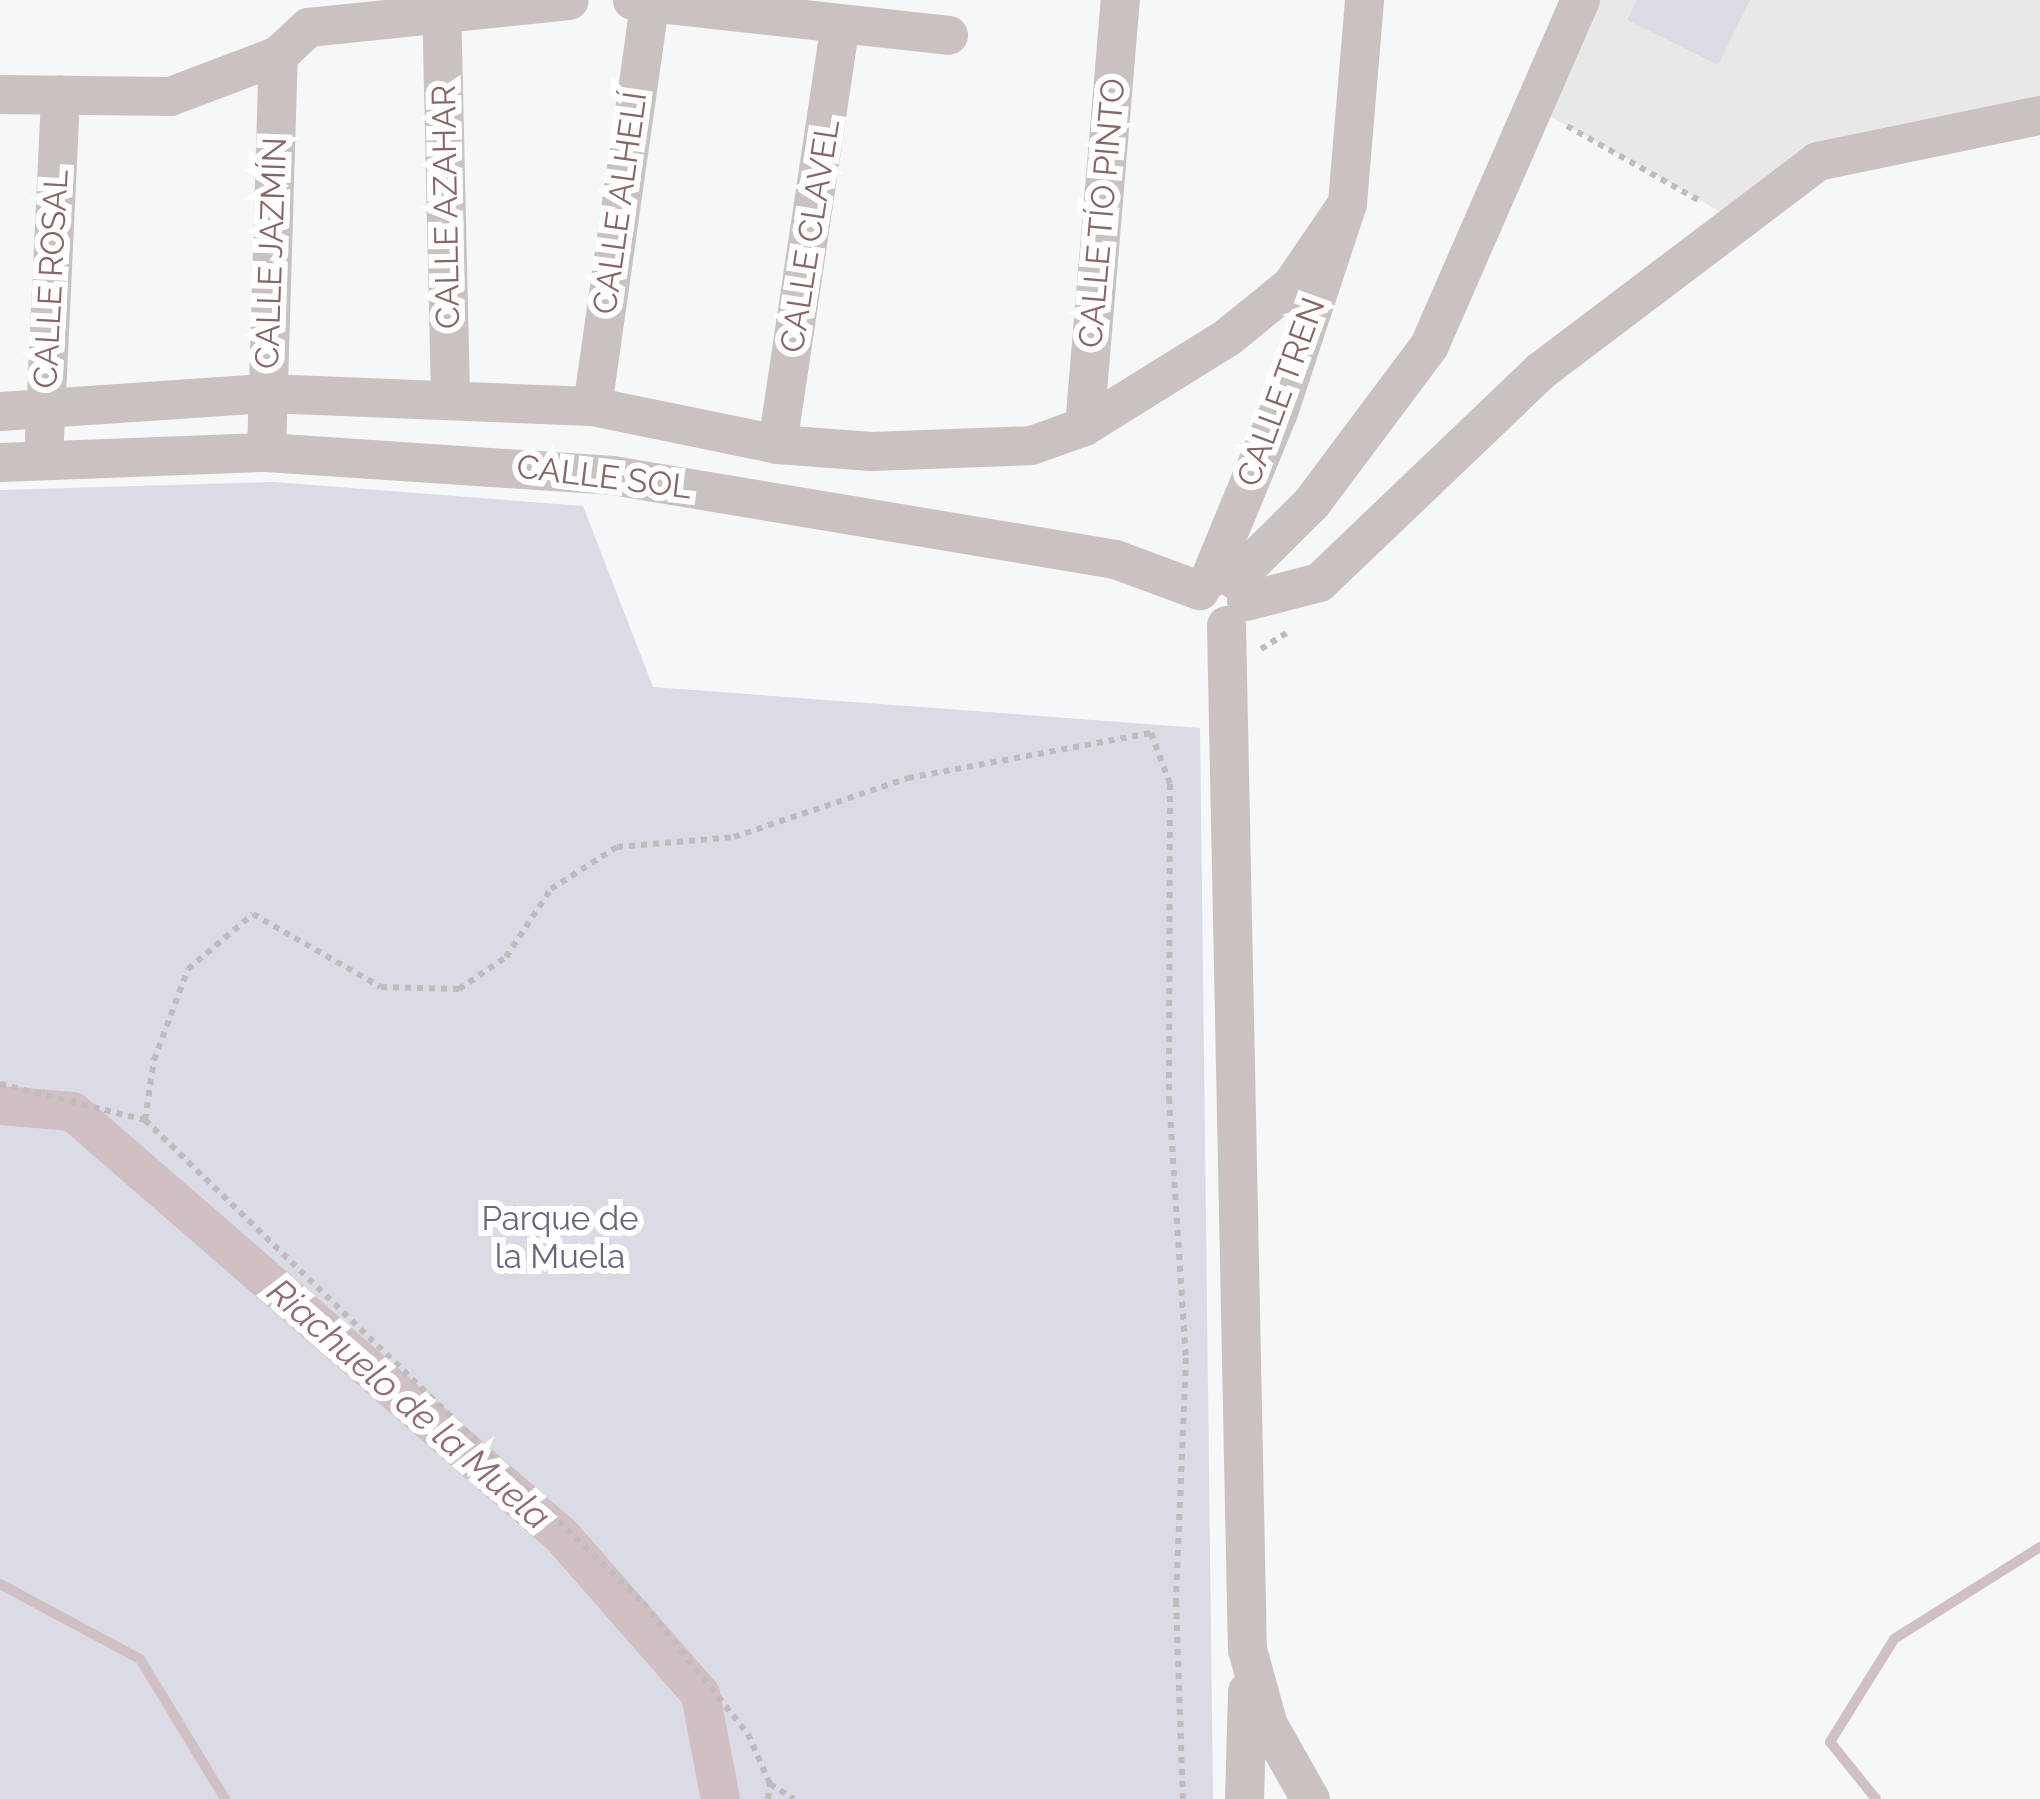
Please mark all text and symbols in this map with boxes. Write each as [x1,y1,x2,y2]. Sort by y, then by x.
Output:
street label: CALLE TÍO PINTO [1070,76,1134,350]
street label: CALLE AZAHAR [424,84,468,330]
street label: CALLE ALHELÍ [585,89,655,317]
street label: CALLE CLAVEL [772,117,848,355]
street label: CALLE JAZMÍN [247,136,295,370]
street label: CALLE ROSAL [25,169,77,389]
street label: CALLE TREN [1228,292,1334,492]
street label: CALLE SOL [514,447,694,507]
park label: Parque de la Muela [481,1199,639,1277]
water label: Riachuelo de la Muela [259,1270,559,1538]

